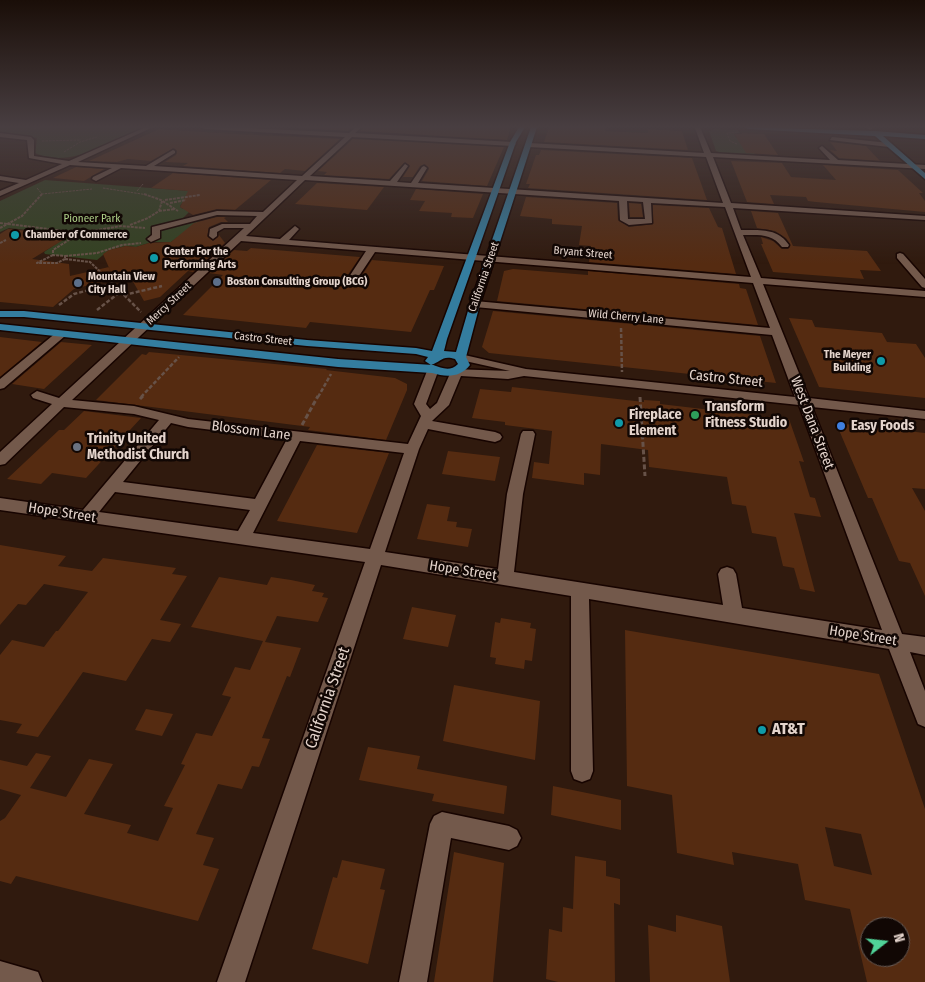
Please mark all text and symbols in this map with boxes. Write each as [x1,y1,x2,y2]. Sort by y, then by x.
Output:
park label: Pioneer Park [64,212,120,226]
place label: Chamber of Commerce [25,228,128,242]
marker: Chamber of Commerce [9,229,21,241]
street label: California Street [466,240,502,314]
street label: Bryant Street [553,244,613,262]
place label: Center For the Performing Arts [164,245,236,271]
marker: Center For the Performing Arts [148,252,160,264]
place label: Mountain View City Hall [88,270,155,296]
place label: Boston Consulting Group (BCG) [227,275,367,289]
marker: Boston Consulting Group (BCG) [211,276,223,288]
marker: Mountain View City Hall [72,277,84,289]
street label: Mercy Street [144,280,194,328]
street label: Wild Cherry Lane [588,307,664,327]
street label: Castro Street [233,329,293,349]
place label: The Meyer Building [824,348,871,374]
marker: The Meyer Building [875,355,887,367]
street label: Castro Street [688,367,764,391]
street label: West Dana Street [787,374,837,472]
place label: Transform Fitness Studio [705,399,787,432]
place label: Fireplace Element [629,407,682,440]
marker: Transform Fitness Studio [689,409,701,421]
marker: Fireplace Element [613,417,625,429]
street label: Blossom Lane [211,418,291,444]
place label: Easy Foods [851,418,914,434]
marker: Easy Foods [835,420,847,432]
place label: Trinity United Methodist Church [87,431,189,464]
marker: Trinity United Methodist Church [71,441,83,453]
street label: Hope Street [27,499,97,527]
street label: Hope Street [428,557,498,585]
street label: Hope Street [828,622,898,650]
street label: California Street [302,645,354,751]
place label: AT&T [772,720,805,740]
marker: AT&T [756,724,768,736]
north arrow [860,917,910,967]
text: N [890,932,908,944]

